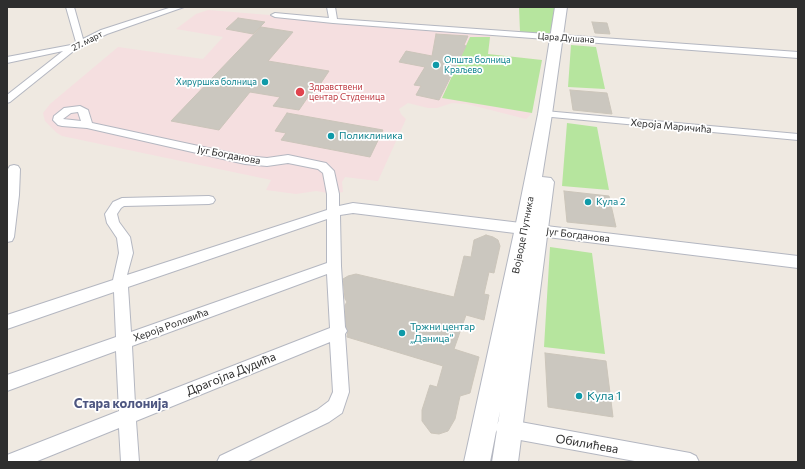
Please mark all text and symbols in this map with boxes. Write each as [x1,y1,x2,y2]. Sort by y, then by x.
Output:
street label: 27. март [70,29,104,53]
street label: Цара Душана [537,31,595,45]
place label: Општа болница Краљево [444,55,511,76]
marker: Општа болница Краљево [431,60,441,70]
place label: Хируршка болница [176,77,257,87]
marker: Хируршка болница [260,77,270,87]
place label: Здравствени центар Студеница [309,82,385,103]
marker: Здравствени центар Студеница [294,86,306,98]
street label: Хероја Маричића [630,116,712,136]
place label: Поликлиника [339,130,403,142]
marker: Поликлиника [326,131,336,141]
street label: Југ Богданова [196,143,262,167]
street label: Војводе Путника [510,195,536,275]
place label: Кула 2 [596,196,626,208]
marker: Кула 2 [583,197,593,207]
street label: Југ Богданова [546,225,610,245]
street label: Хероја Роловића [132,306,210,344]
place label: Тржни центар „Даница” [410,321,475,344]
marker: Тржни центар „Даница” [397,328,407,338]
street label: Драгојла Дудића [184,349,278,399]
place label: Кула 1 [587,389,621,403]
marker: Кула 1 [574,391,584,401]
district label: Стара колонија [74,396,168,412]
street label: Обилићева [554,431,620,457]

